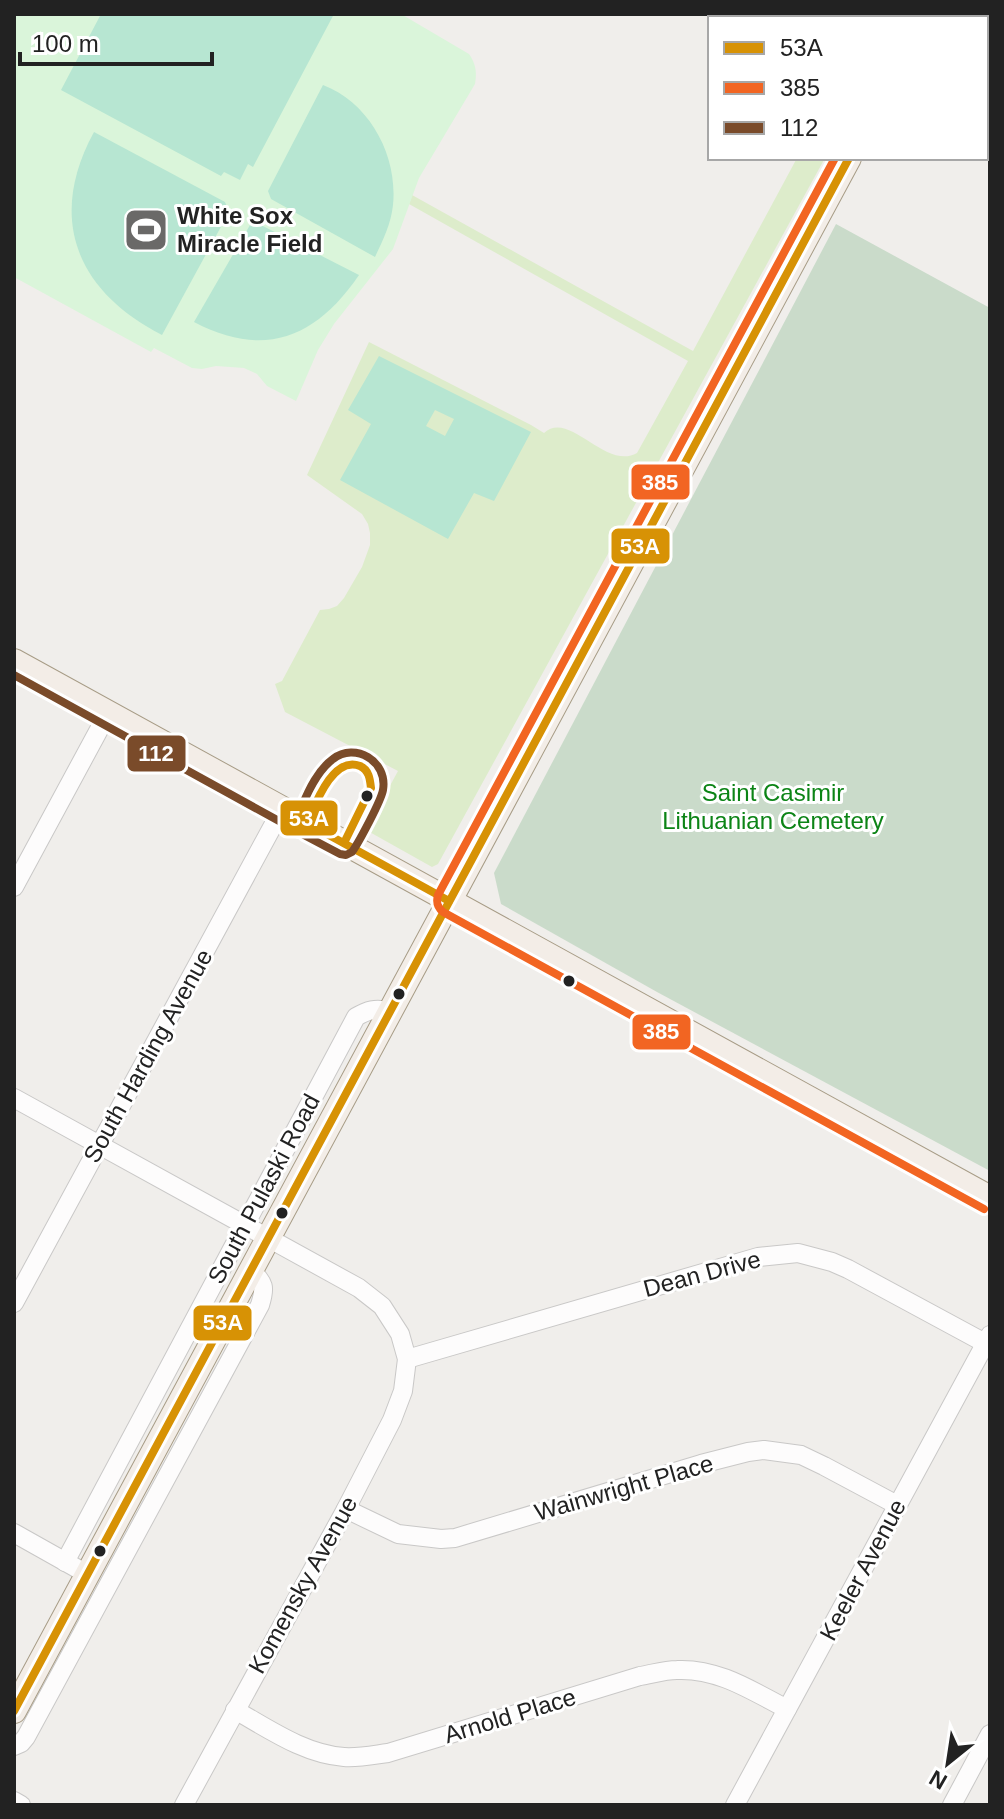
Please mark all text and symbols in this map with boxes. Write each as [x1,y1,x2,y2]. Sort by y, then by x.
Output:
scale bar [20,16,212,66]
legend [708,16,988,160]
text: 100 m [32,30,99,57]
text: 53A [780,34,823,61]
text: 385 [780,74,820,101]
text: 112 [780,114,818,141]
place label: White Sox Miracle Field [177,202,322,257]
sports icon: White Sox Miracle Field [122,206,170,254]
line badge: 385 [630,463,691,501]
text: 385 [642,470,678,495]
line badge: 53A [610,527,671,565]
text: 53A [620,534,660,559]
line badge: 112 [126,734,187,773]
text: 112 [138,741,174,766]
park label: Saint Casimir Lithuanian Cemetery [662,779,884,834]
unlabelled marker [359,788,375,804]
line badge: 53A [279,799,339,837]
text: 53A [289,806,329,831]
street label: South Harding Avenue [78,944,217,1167]
unlabelled marker [561,973,577,989]
unlabelled marker [391,986,407,1002]
line badge: 385 [631,1013,692,1051]
text: 385 [643,1019,679,1044]
street label: South Pulaski Road [202,1089,325,1288]
unlabelled marker [274,1205,290,1221]
street label: Dean Drive [640,1245,763,1302]
line badge: 53A [192,1304,253,1342]
text: 53A [203,1310,243,1335]
street label: Wainwright Place [531,1449,716,1526]
street label: Komensky Avenue [243,1491,362,1678]
street label: Keeler Avenue [814,1495,911,1645]
unlabelled marker [92,1543,108,1559]
street label: Arnold Place [441,1683,579,1748]
north arrow [908,1723,988,1803]
text: N [925,1765,951,1795]

